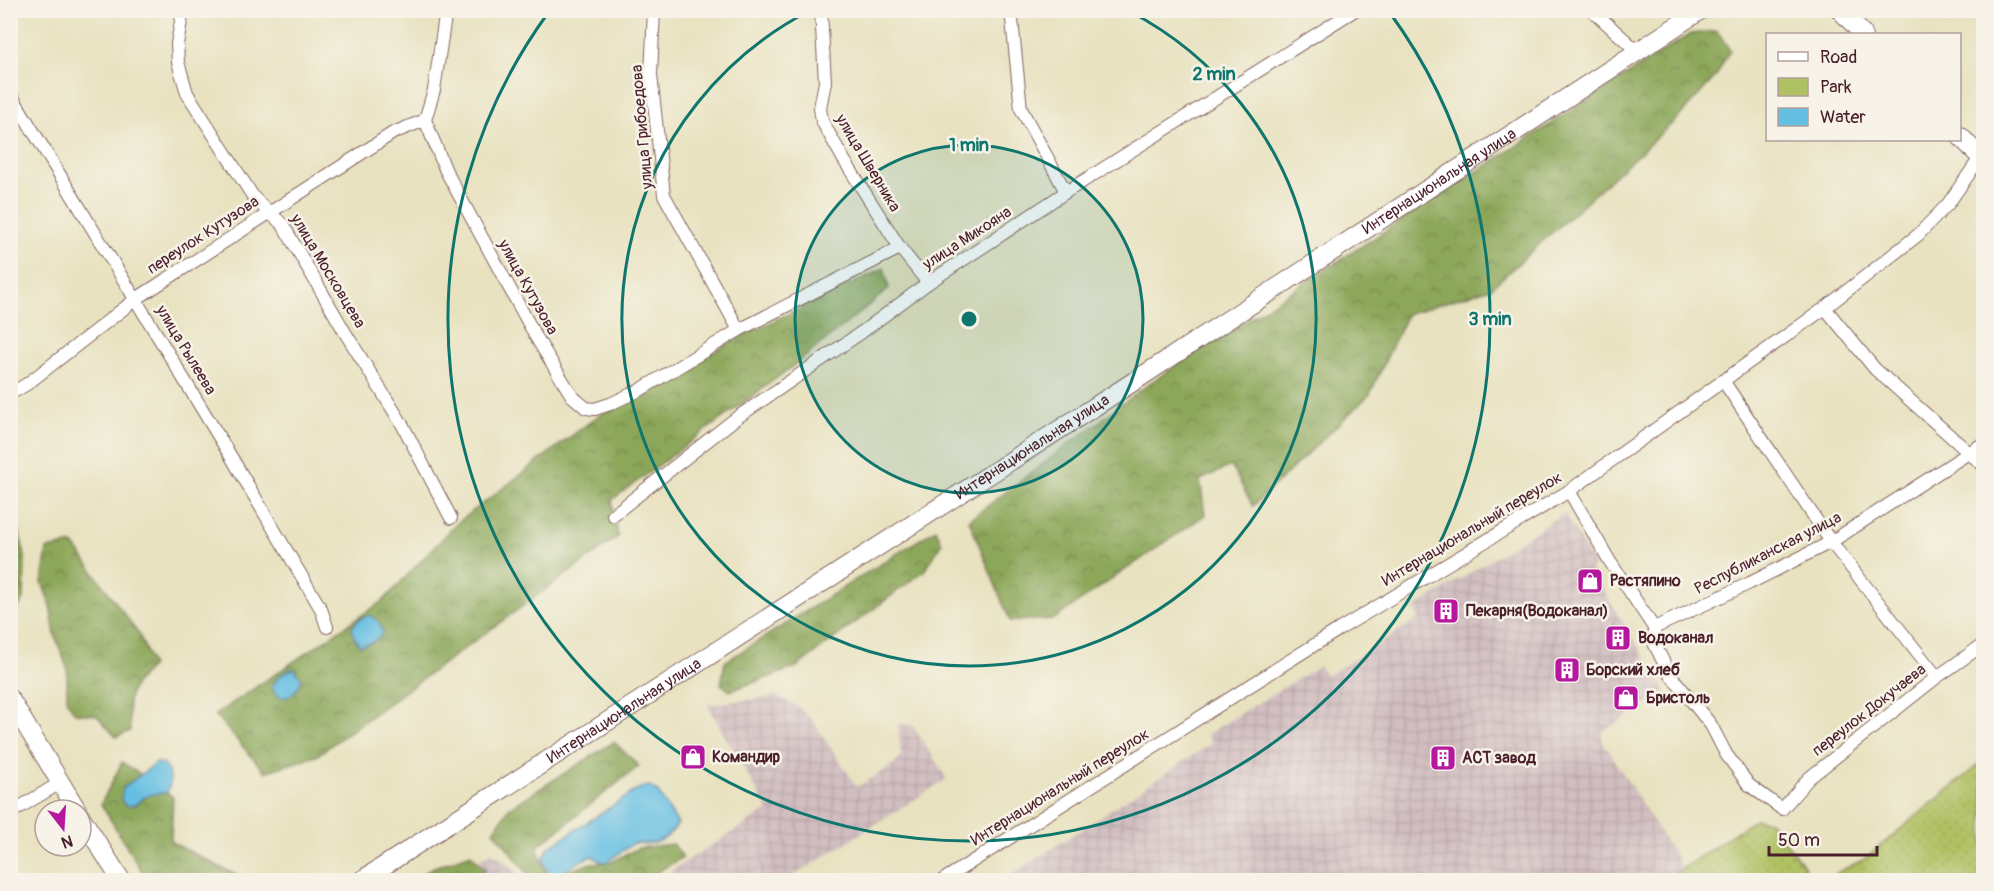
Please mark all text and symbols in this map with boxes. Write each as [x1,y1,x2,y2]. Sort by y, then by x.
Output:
legend [1766,33,1961,141]
text: Road [1820,46,1857,69]
text: 2 min [1192,63,1236,86]
street label: улица Грибоедова [627,64,657,191]
text: Park [1820,76,1852,99]
text: Water [1820,106,1866,129]
street label: улица Шверника [830,110,905,216]
street label: Интернациональная улица [1359,124,1520,239]
text: 1 min [949,134,989,157]
street label: переулок Кутузова [143,191,263,279]
street label: улица Микояна [918,202,1015,275]
street label: улица Московцева [286,209,370,332]
street label: улица Кутузова [493,235,562,338]
street label: улица Рылеева [151,301,221,398]
text: 3 min [1468,308,1512,331]
centre of rings [959,309,979,329]
street label: Интернациональная улица [951,390,1113,504]
street label: Интернациональный переулок [1378,467,1566,591]
street label: Республиканская улица [1691,507,1845,599]
shop icon: Растяпино [1575,566,1605,596]
place label: Растяпино [1610,571,1681,591]
building icon: Пекарня(Водоканал) [1431,596,1461,626]
place label: Пекарня(Водоканал) [1466,601,1608,621]
building icon: Водоканал [1603,623,1633,653]
place label: Водоканал [1638,628,1713,648]
street label: Интернациональная улица [543,654,705,768]
building icon: Борский хлеб [1552,655,1582,685]
street label: переулок Докучаева [1808,659,1930,761]
place label: Борский хлеб [1586,660,1681,680]
shop icon: Бристоль [1611,683,1641,713]
place label: Бристоль [1646,688,1710,708]
street label: Интернациональный переулок [967,724,1153,850]
shop icon: Командир [678,742,708,772]
building icon: АСТ завод [1428,743,1458,773]
place label: Командир [712,747,780,767]
place label: АСТ завод [1462,748,1536,768]
north arrow [33,798,93,858]
scale bar [1769,819,1877,857]
text: 50 m [1778,829,1820,852]
text: N [59,830,75,853]

